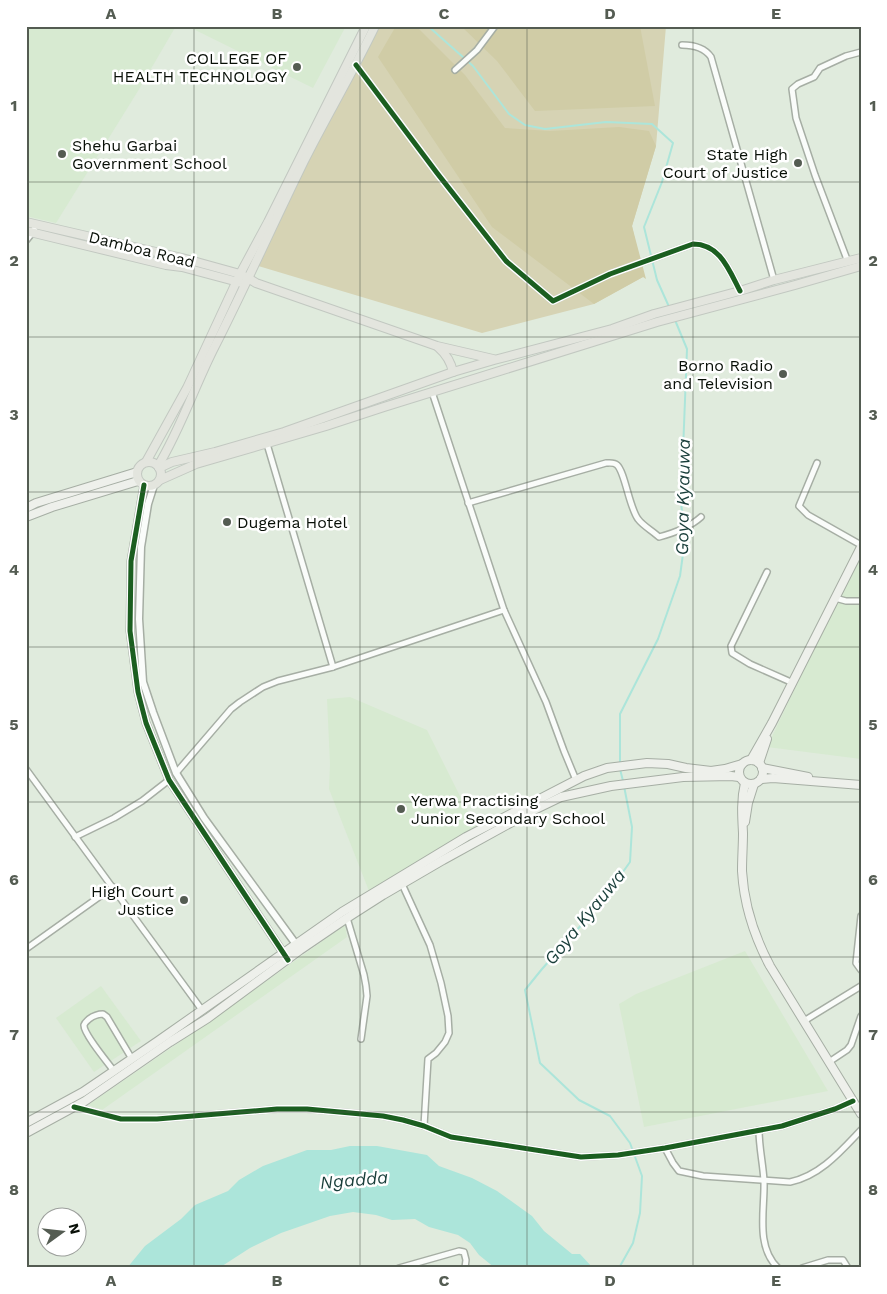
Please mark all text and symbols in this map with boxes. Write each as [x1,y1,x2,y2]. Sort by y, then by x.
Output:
text: A [106,4,117,23]
text: B [272,4,283,23]
text: C [439,4,450,23]
text: D [604,4,616,23]
text: E [771,4,781,23]
place label: COLLEGE OF HEALTH TECHNOLOGY [113,49,287,86]
marker: COLLEGE OF HEALTH TECHNOLOGY [291,61,303,73]
text: 1 [11,96,17,115]
text: 1 [870,96,876,115]
place label: Shehu Garbai Government School [72,136,227,173]
place label: State High Court of Justice [663,145,788,182]
marker: Shehu Garbai Government School [56,148,68,160]
marker: State High Court of Justice [792,157,804,169]
street label: Damboa Road [87,227,197,272]
text: 2 [9,251,19,270]
text: 2 [868,251,878,270]
place label: Borno Radio and Television [663,356,773,393]
marker: Borno Radio and Television [777,368,789,380]
text: 3 [9,405,19,424]
text: 3 [868,405,878,424]
water label: Goya Kyauwa [671,438,694,556]
place label: Dugema Hotel [237,513,348,532]
marker: Dugema Hotel [221,516,233,528]
text: 4 [9,560,19,579]
text: 4 [868,560,878,579]
text: 5 [9,715,19,734]
text: 5 [868,715,878,734]
place label: Yerwa Practising Junior Secondary School [411,791,605,828]
marker: Yerwa Practising Junior Secondary School [395,803,407,815]
water label: Goya Kyauwa [540,865,630,969]
text: 6 [9,870,19,889]
text: 6 [868,870,878,889]
place label: High Court Justice [91,882,174,919]
marker: High Court Justice [178,894,190,906]
text: 7 [9,1025,19,1044]
text: 7 [868,1025,878,1044]
water label: Ngadda [319,1166,389,1193]
text: 8 [9,1180,19,1199]
text: 8 [868,1180,878,1199]
north arrow [38,1206,88,1256]
text: N [65,1222,84,1236]
text: A [106,1271,117,1290]
text: B [272,1271,283,1290]
text: C [439,1271,450,1290]
text: D [604,1271,616,1290]
text: E [771,1271,781,1290]

